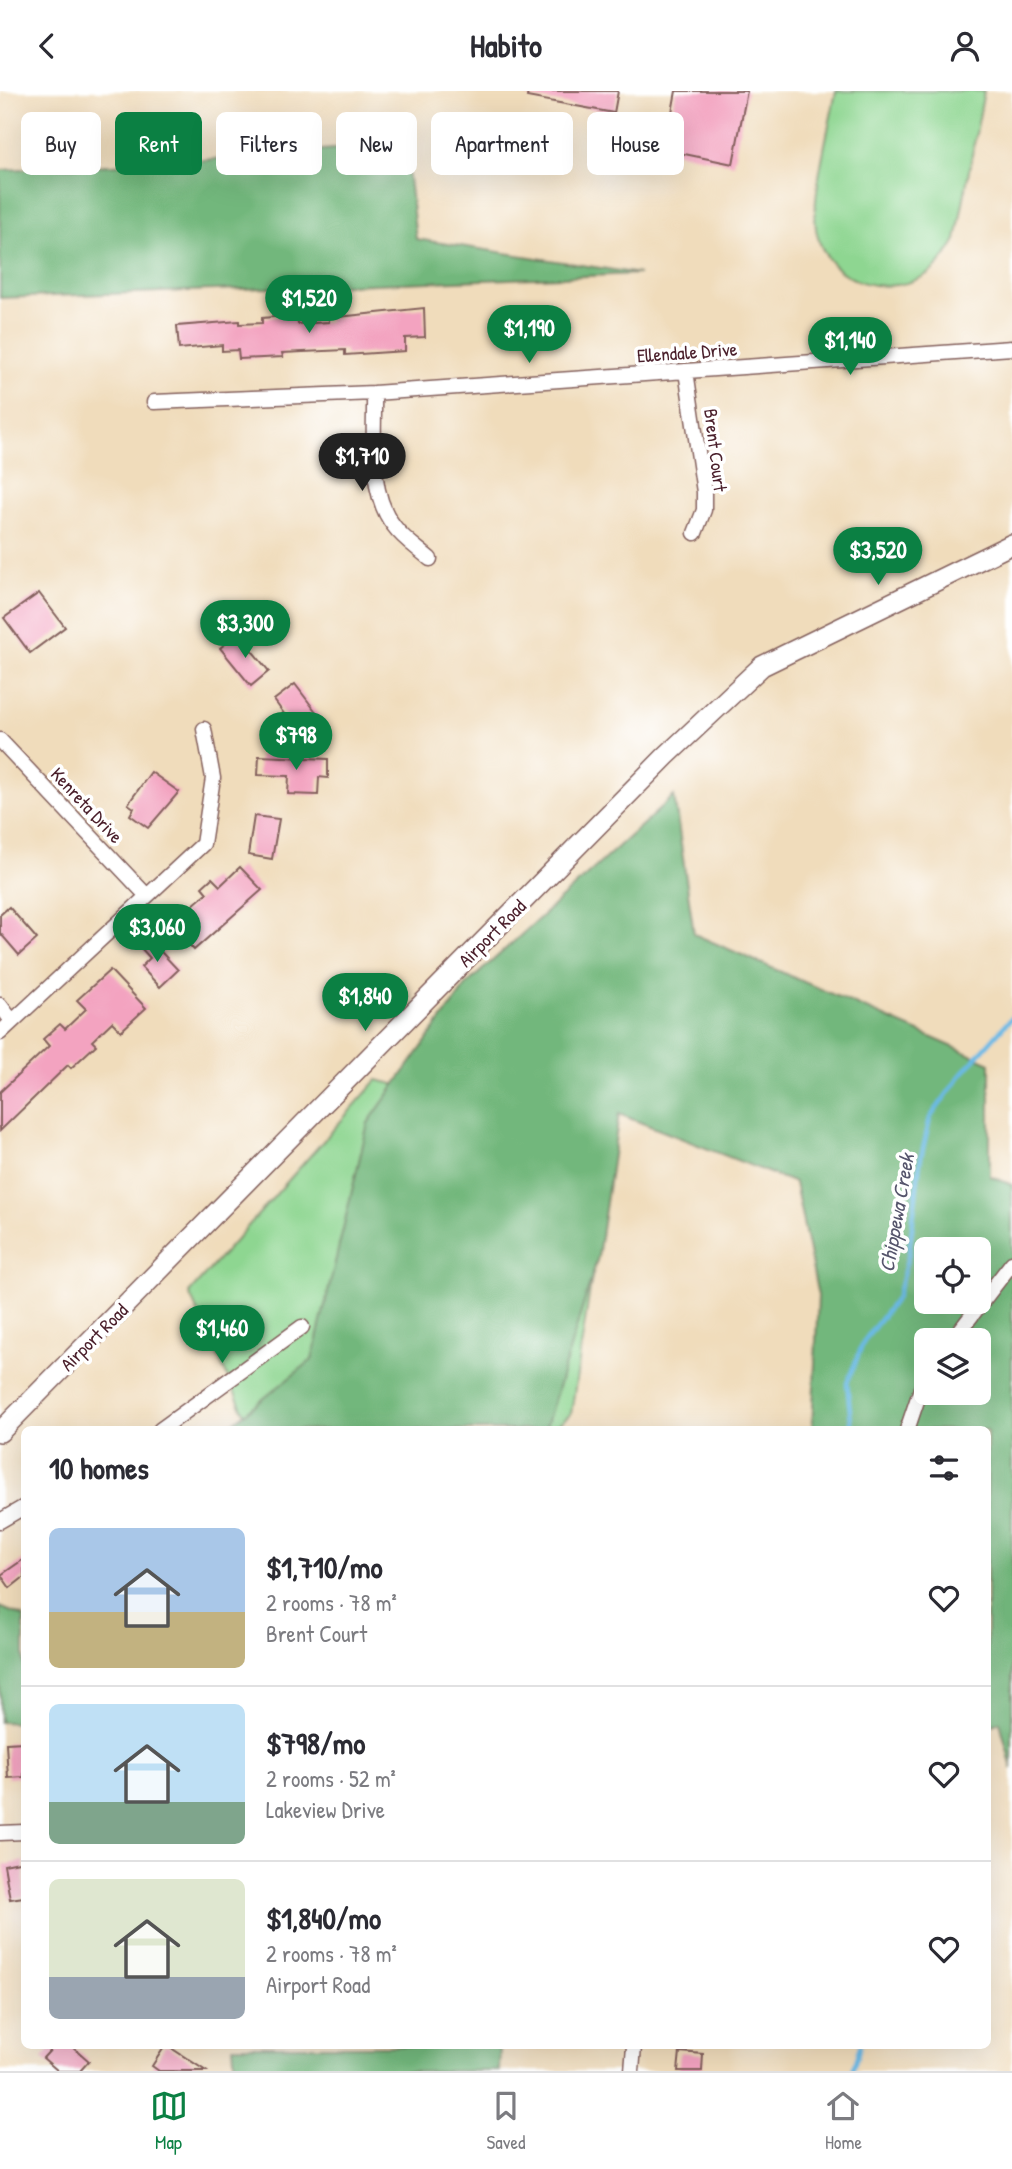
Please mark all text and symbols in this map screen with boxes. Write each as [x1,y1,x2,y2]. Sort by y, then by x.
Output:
text: Habito [470,24,542,67]
icon: back [28,27,66,65]
icon: person [946,27,984,65]
chip: Buy [21,112,101,175]
chip: Rent [115,112,202,175]
chip: Filters [216,112,322,175]
chip: New [336,112,417,175]
chip: Apartment [431,112,573,175]
chip: House [587,112,684,175]
pin: $1,520 [252,275,366,335]
text: $1,520 [281,282,337,313]
pin: $1,190 [472,306,586,365]
text: $1,190 [503,312,555,343]
pin: $1,140 [793,317,907,377]
text: $1,140 [824,324,876,355]
street label: Ellendale Drive [636,336,738,368]
street label: Brent Court [698,407,734,493]
pin: $1,710 [305,433,419,493]
text: $1,710 [335,440,389,471]
pin: $3,520 [821,527,935,587]
text: $3,520 [849,534,907,565]
pin: $3,300 [188,601,302,660]
text: $3,300 [216,607,274,638]
pin: $798 [255,713,337,772]
text: $798 [275,719,317,750]
street label: Kenreta Drive [45,761,129,849]
street label: Airport Road [452,893,532,973]
pin: $3,060 [100,905,214,964]
text: $3,060 [129,911,185,942]
pin: $1,840 [308,974,422,1033]
text: $1,840 [338,980,392,1011]
water label: Chippewa Creek [872,1149,922,1274]
map controls [914,1237,991,1405]
button: locate [914,1237,991,1314]
street label: Airport Road [54,1297,134,1377]
pin: $1,460 [165,1305,279,1365]
text: $1,460 [196,1312,248,1343]
button: layers [914,1328,991,1405]
text: 10 homes [49,1448,149,1488]
icon: filters [925,1449,963,1487]
text: $1,710/mo [266,1547,383,1587]
icon: home [105,1556,189,1640]
icon: heart [925,1579,963,1617]
text: 2 rooms · 78 m² [266,1587,397,1618]
text: Brent Court [266,1618,367,1649]
text: $798/mo [266,1723,365,1763]
icon: home [105,1732,189,1816]
icon: heart [925,1755,963,1793]
text: 2 rooms · 52 m² [266,1763,396,1794]
text: Lakeview Drive [266,1794,385,1825]
text: $1,840/mo [266,1898,381,1938]
icon: home [105,1907,189,1991]
icon: heart [925,1930,963,1968]
text: 2 rooms · 78 m² [266,1938,397,1969]
text: Airport Road [266,1969,370,2000]
tab: Map [150,2087,188,2155]
tab: Saved [487,2087,525,2155]
tab: Home [824,2087,862,2155]

